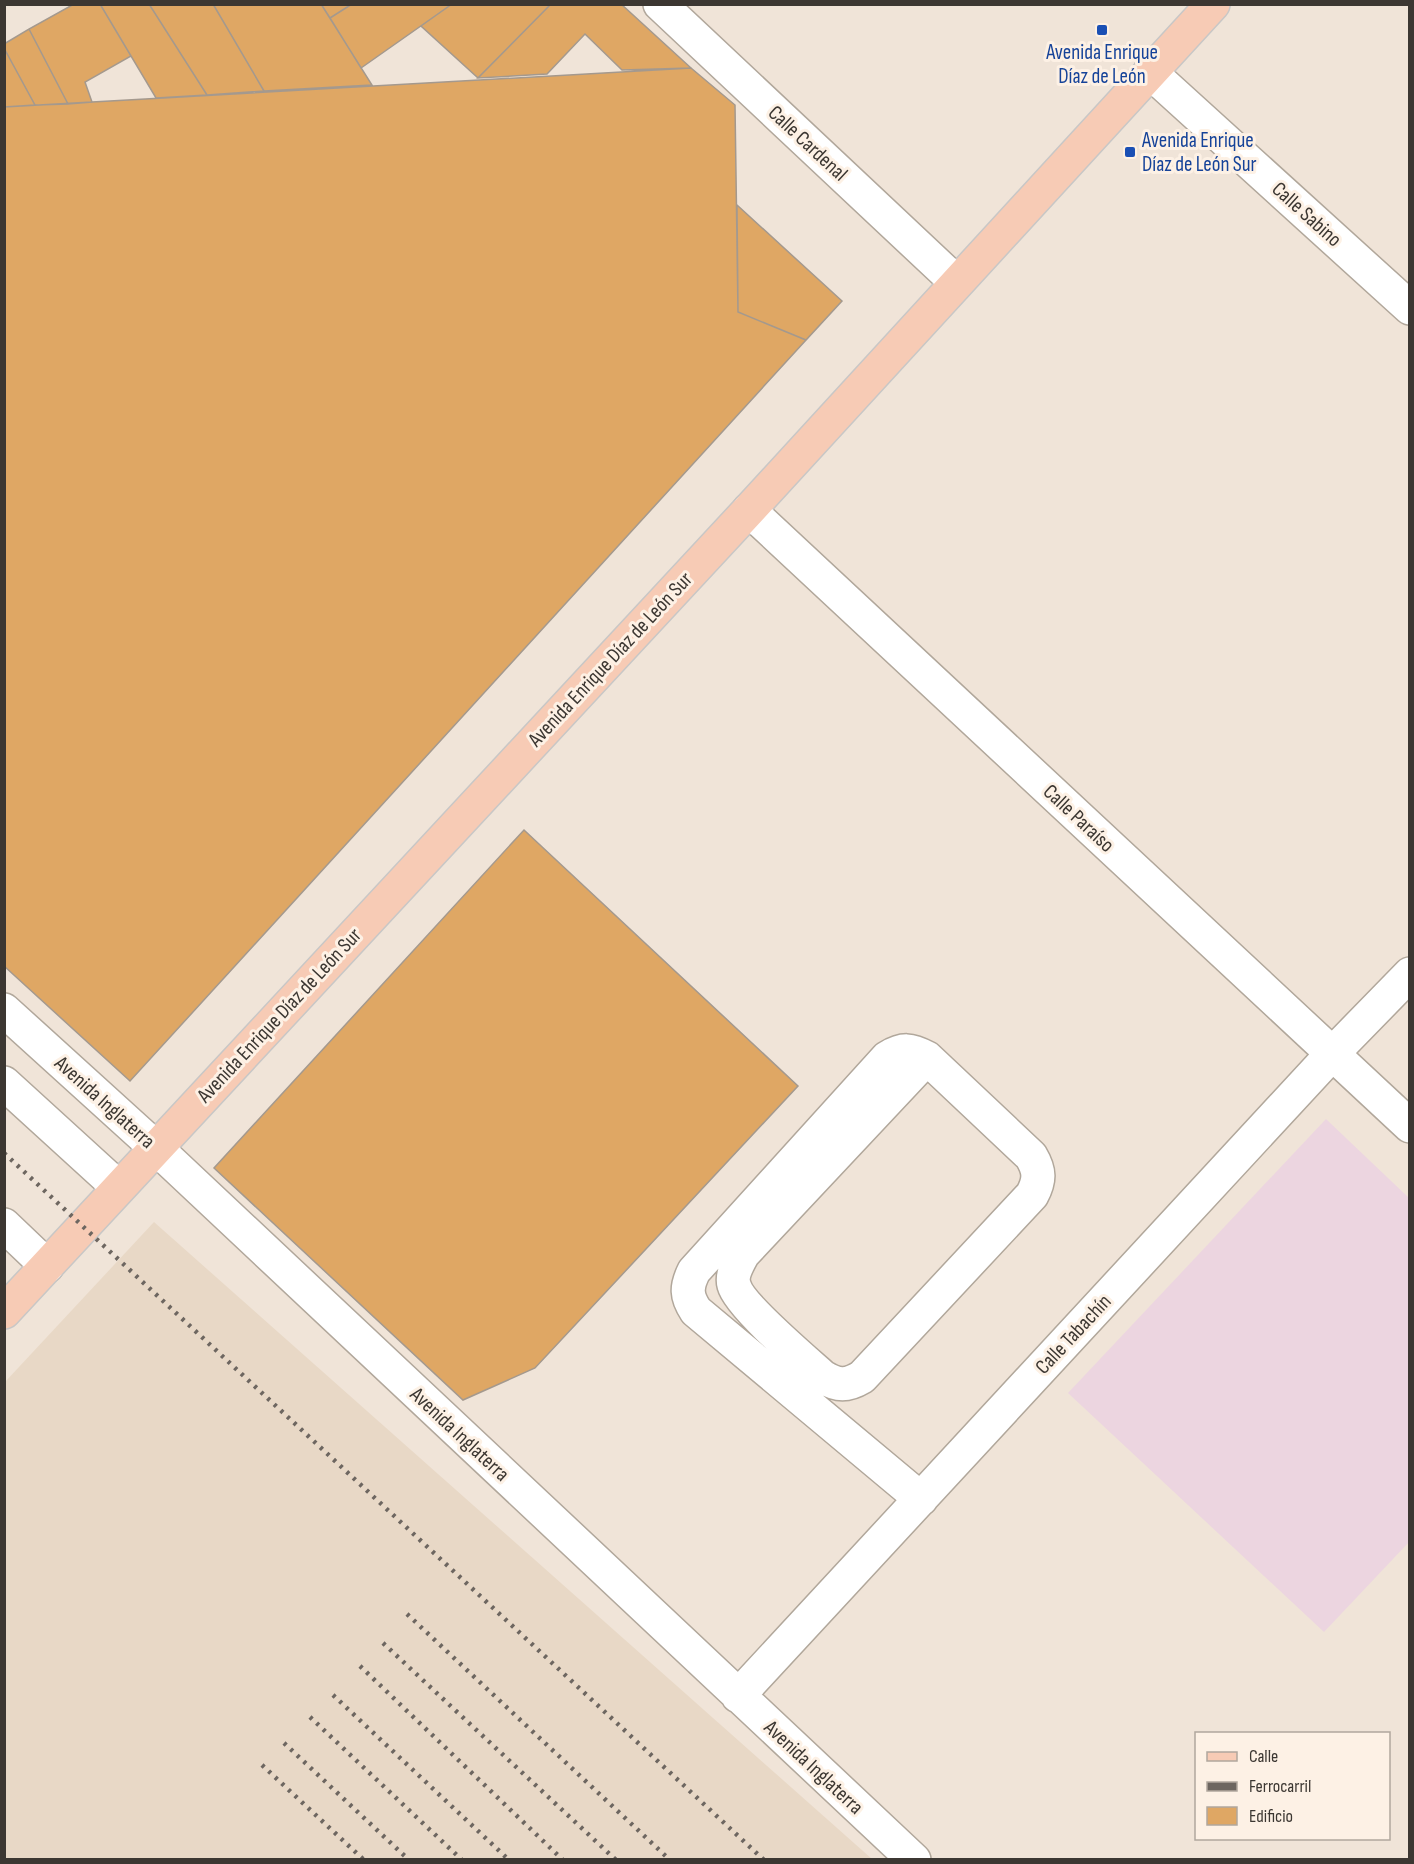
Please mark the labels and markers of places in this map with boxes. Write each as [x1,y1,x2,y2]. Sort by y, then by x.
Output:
marker: Avenida Enrique Díaz de León [1095,23,1109,37]
place label: Avenida Enrique Díaz de León [1045,40,1158,89]
place label: Avenida Enrique Díaz de León Sur [1141,128,1257,177]
marker: Avenida Enrique Díaz de León Sur [1123,145,1137,159]

